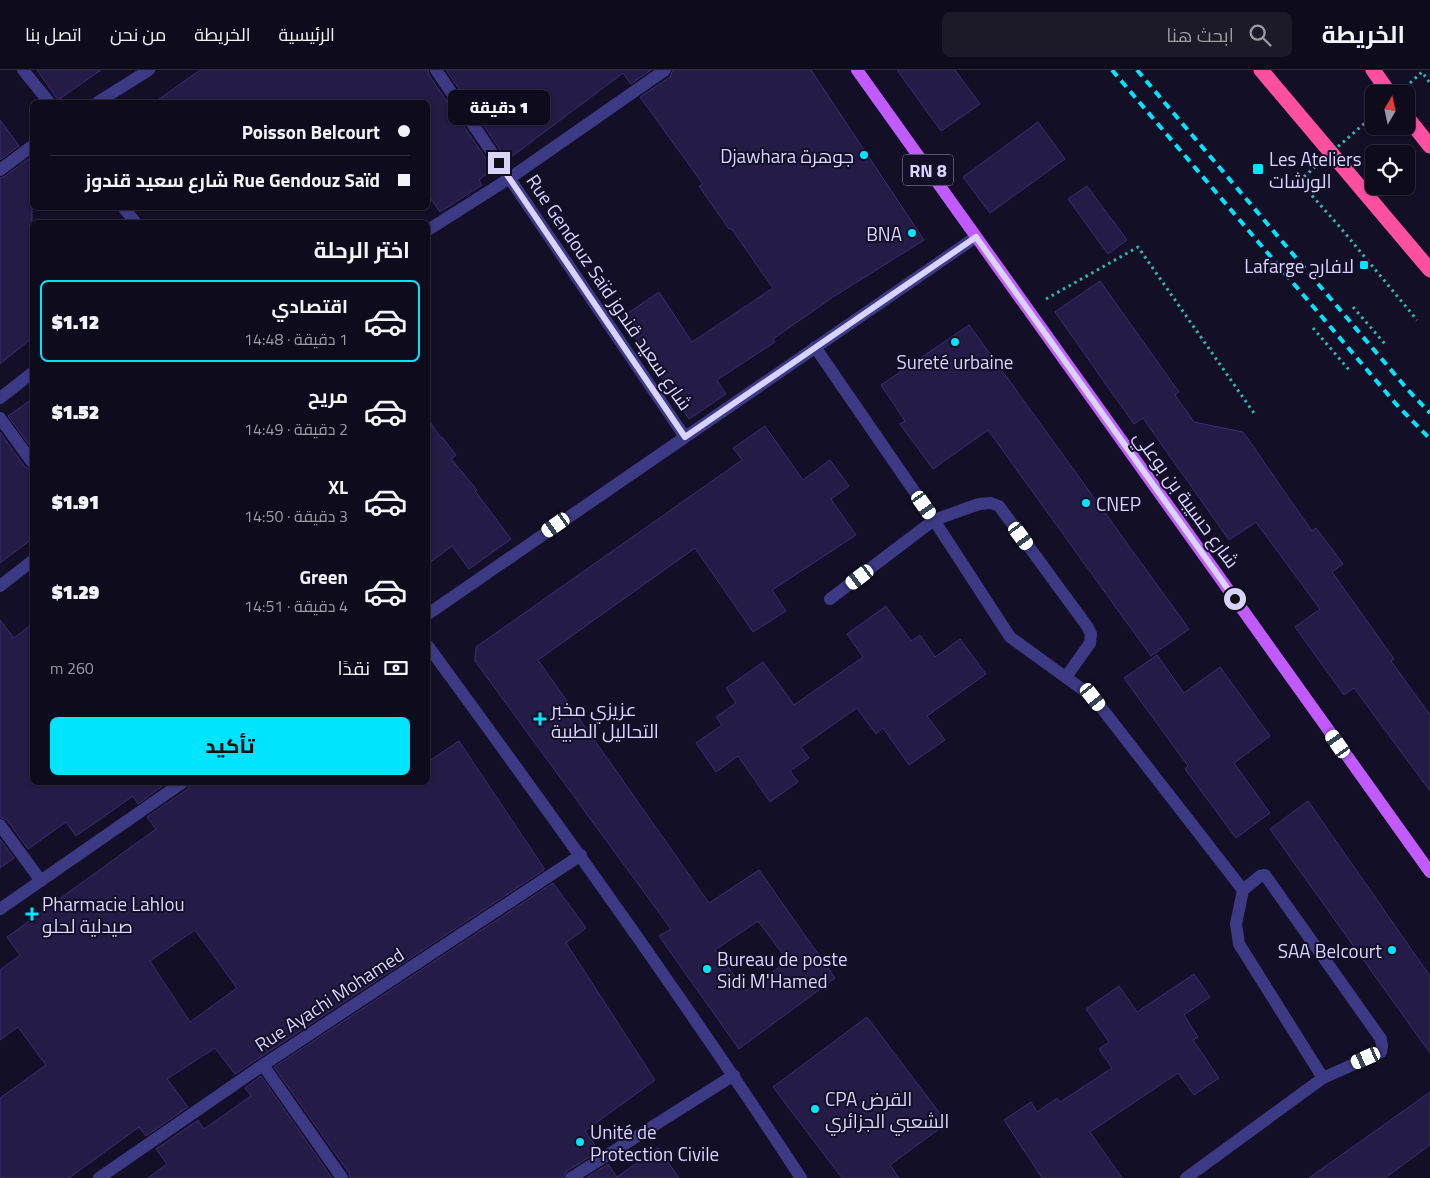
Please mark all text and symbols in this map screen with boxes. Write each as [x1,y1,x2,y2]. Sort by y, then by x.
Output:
search box [942,12,1292,57]
text: الخريطة [1322,16,1405,52]
text: ابحث هنا [1166,20,1234,49]
text: اتصل بنا [25,21,82,48]
text: من نحن [110,21,166,48]
text: الخريطة [194,21,250,48]
text: الرئيسية [278,21,335,48]
icon: search [1246,21,1274,49]
north arrow [1365,85,1415,135]
map controls [1365,85,1415,195]
callout: 1 دقيقة [448,91,550,126]
text: 1 دقيقة [470,95,528,119]
text: Poisson Belcourt [242,117,380,146]
place label: Djawhara جوهرة [720,141,854,170]
place label: Les Ateliers الورشات [1269,144,1362,195]
button: locate [1365,145,1415,195]
marker: Djawhara جوهرة [858,149,870,161]
route end [488,152,510,174]
road number: RN 8 [903,154,953,186]
marker: Les Ateliers الورشات [1251,162,1265,176]
text: Rue Gendouz Saïd شارع سعيد قندوز [85,165,380,194]
street label: Rue Gendouz Saïd شارع سعيد قندوز [520,168,700,416]
place label: BNA [866,219,902,248]
marker: BNA [906,227,918,239]
text: اختر الرحلة [314,233,410,267]
place label: Lafarge لافارج [1244,251,1354,280]
marker: Lafarge لافارج [1358,259,1370,271]
text: اقتصادي [272,291,348,320]
icon: car [363,299,408,344]
text: $1.12 [52,307,99,336]
text: 1 دقيقة · 14:48 [244,327,348,351]
marker: Sureté urbaine [949,336,961,348]
place label: Sureté urbaine [897,347,1013,376]
text: مريح [308,381,348,410]
icon: car [363,389,408,434]
text: $1.52 [52,397,99,426]
text: 2 دقيقة · 14:49 [244,417,348,441]
street label: شارع حسيبة بن بوعلي [1126,424,1247,574]
text: XL [328,472,348,501]
icon: car [363,479,408,524]
text: $1.91 [52,487,99,516]
car [909,488,938,522]
place label: CNEP [1096,489,1141,518]
marker: CNEP [1080,497,1092,509]
text: 3 دقيقة · 14:50 [244,504,348,528]
car [539,510,572,540]
car [1006,519,1035,553]
text: Green [299,562,348,591]
car [843,562,876,592]
icon: car [363,569,408,614]
text: $1.29 [52,577,99,606]
route start [1224,588,1246,610]
text: 4 دقيقة · 14:51 [244,594,348,618]
text: نقدًا [338,653,370,682]
icon: cash [382,654,410,682]
text: 260 m [50,656,94,680]
car [1077,681,1108,713]
place label: عزيزي مخبر التحاليل الطبية [550,694,659,745]
marker: عزيزي مخبر التحاليل الطبية [533,712,547,726]
button: تأكيد [50,717,410,775]
car [1323,727,1352,761]
place label: Pharmacie Lahlou صيدلية لحلو [42,889,185,940]
marker: Pharmacie Lahlou صيدلية لحلو [26,908,38,920]
place label: SAA Belcourt [1278,936,1382,965]
street label: Rue Ayachi Mohamed [249,940,409,1058]
place label: Bureau de poste Sidi M'Hamed [717,944,848,995]
marker: SAA Belcourt [1386,944,1398,956]
marker: Bureau de poste Sidi M'Hamed [701,963,713,975]
car [1349,1045,1382,1071]
place label: CPA القرض الشعبي الجزائري [825,1084,949,1136]
marker: CPA القرض الشعبي الجزائري [809,1103,821,1115]
place label: Unité de Protection Civile [590,1117,719,1168]
marker: Unité de Protection Civile [574,1136,586,1148]

